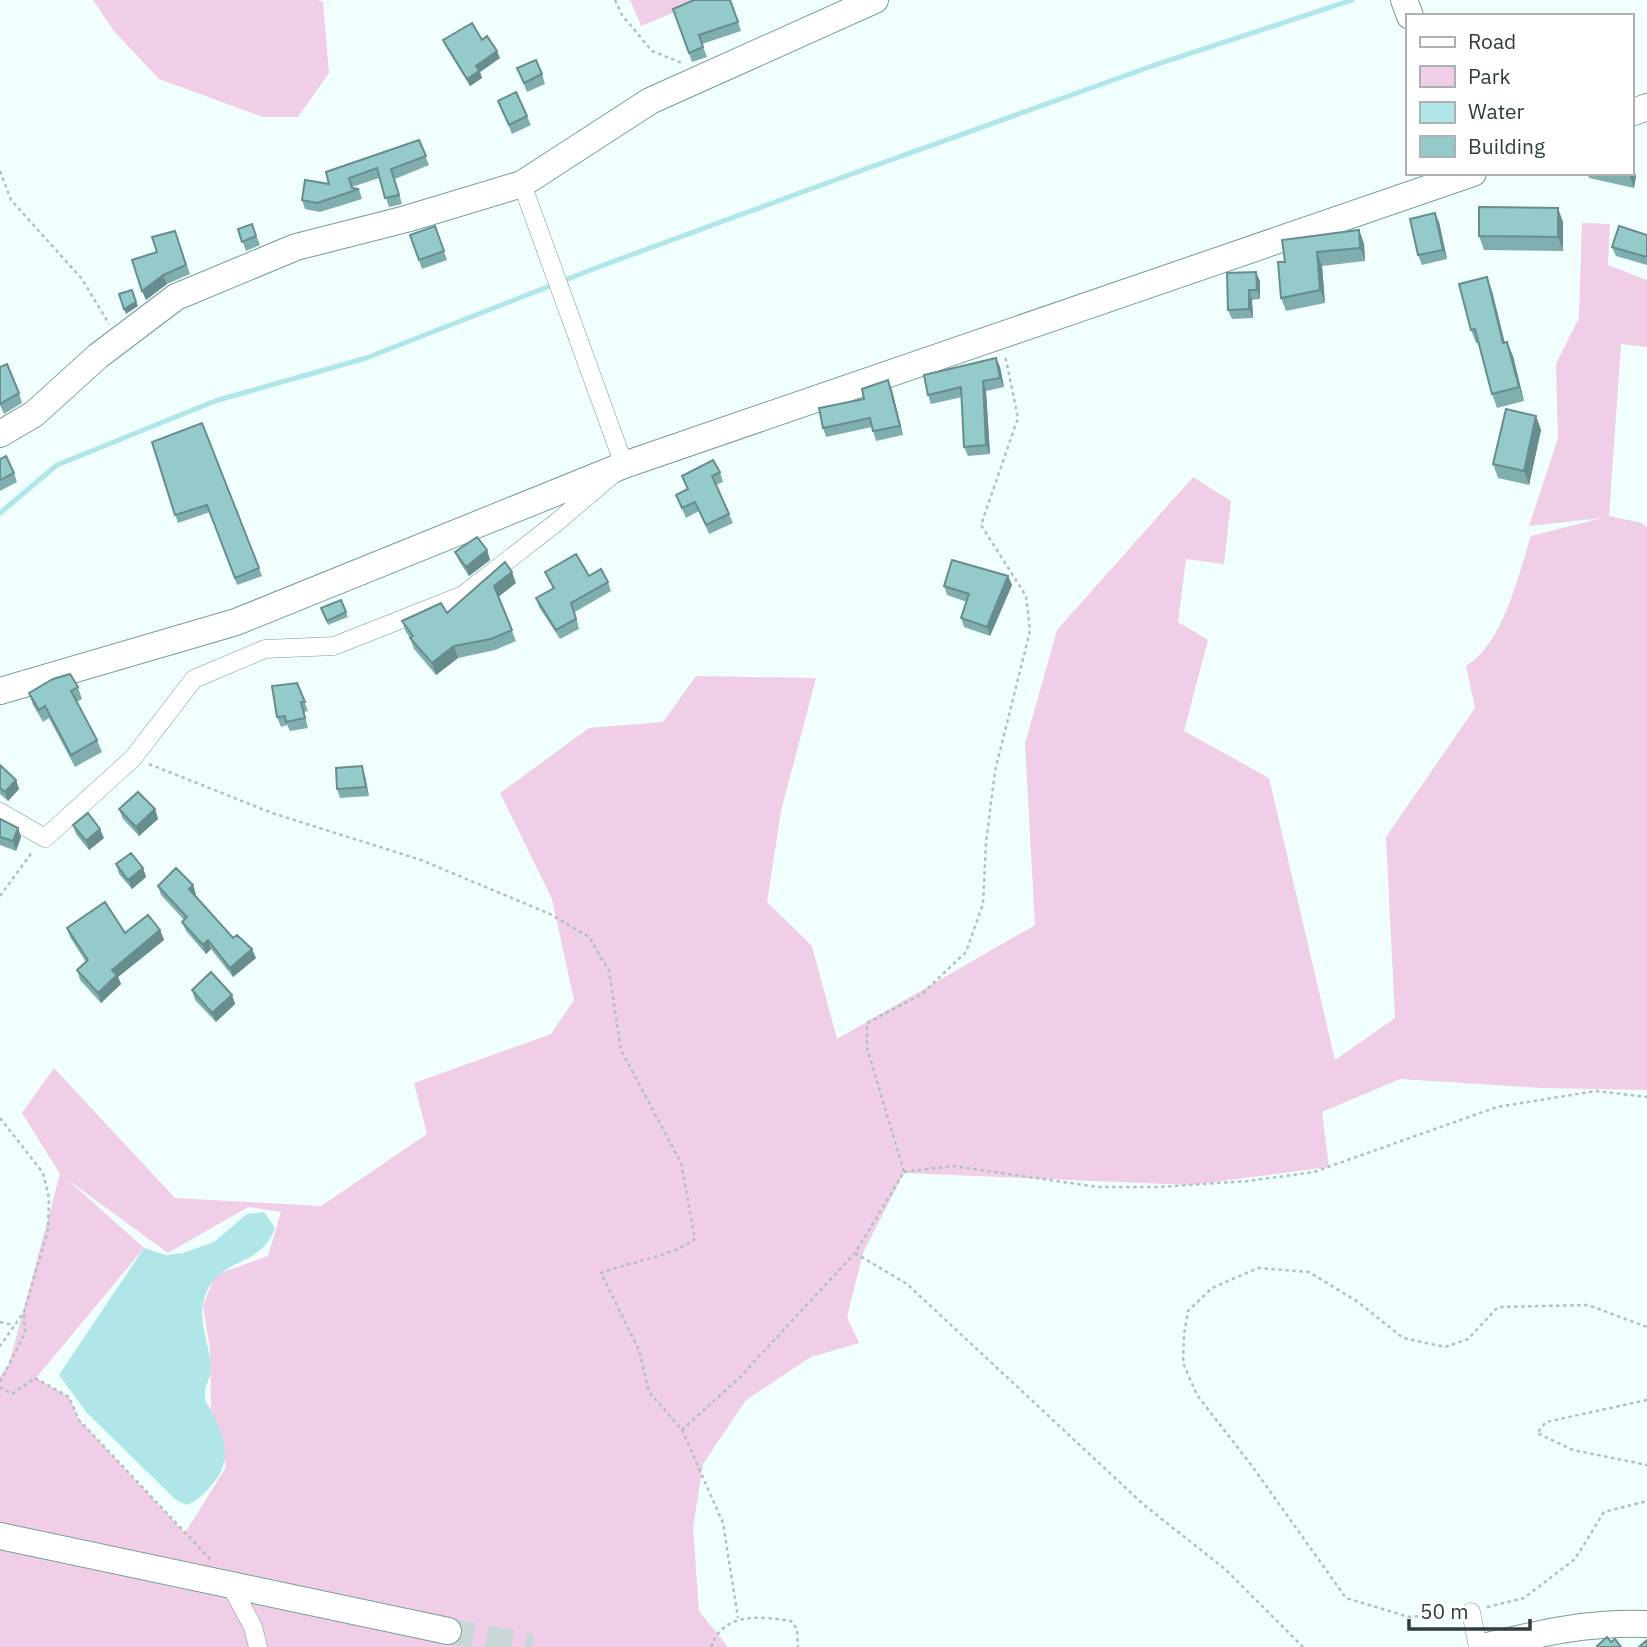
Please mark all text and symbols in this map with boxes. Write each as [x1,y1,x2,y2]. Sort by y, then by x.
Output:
legend [1406,14,1633,175]
text: Road [1468,27,1516,55]
text: Park [1468,62,1511,90]
text: Water [1468,97,1525,125]
text: Building [1468,132,1545,160]
scale bar [1409,1588,1530,1632]
text: 50 m [1420,1597,1469,1625]

